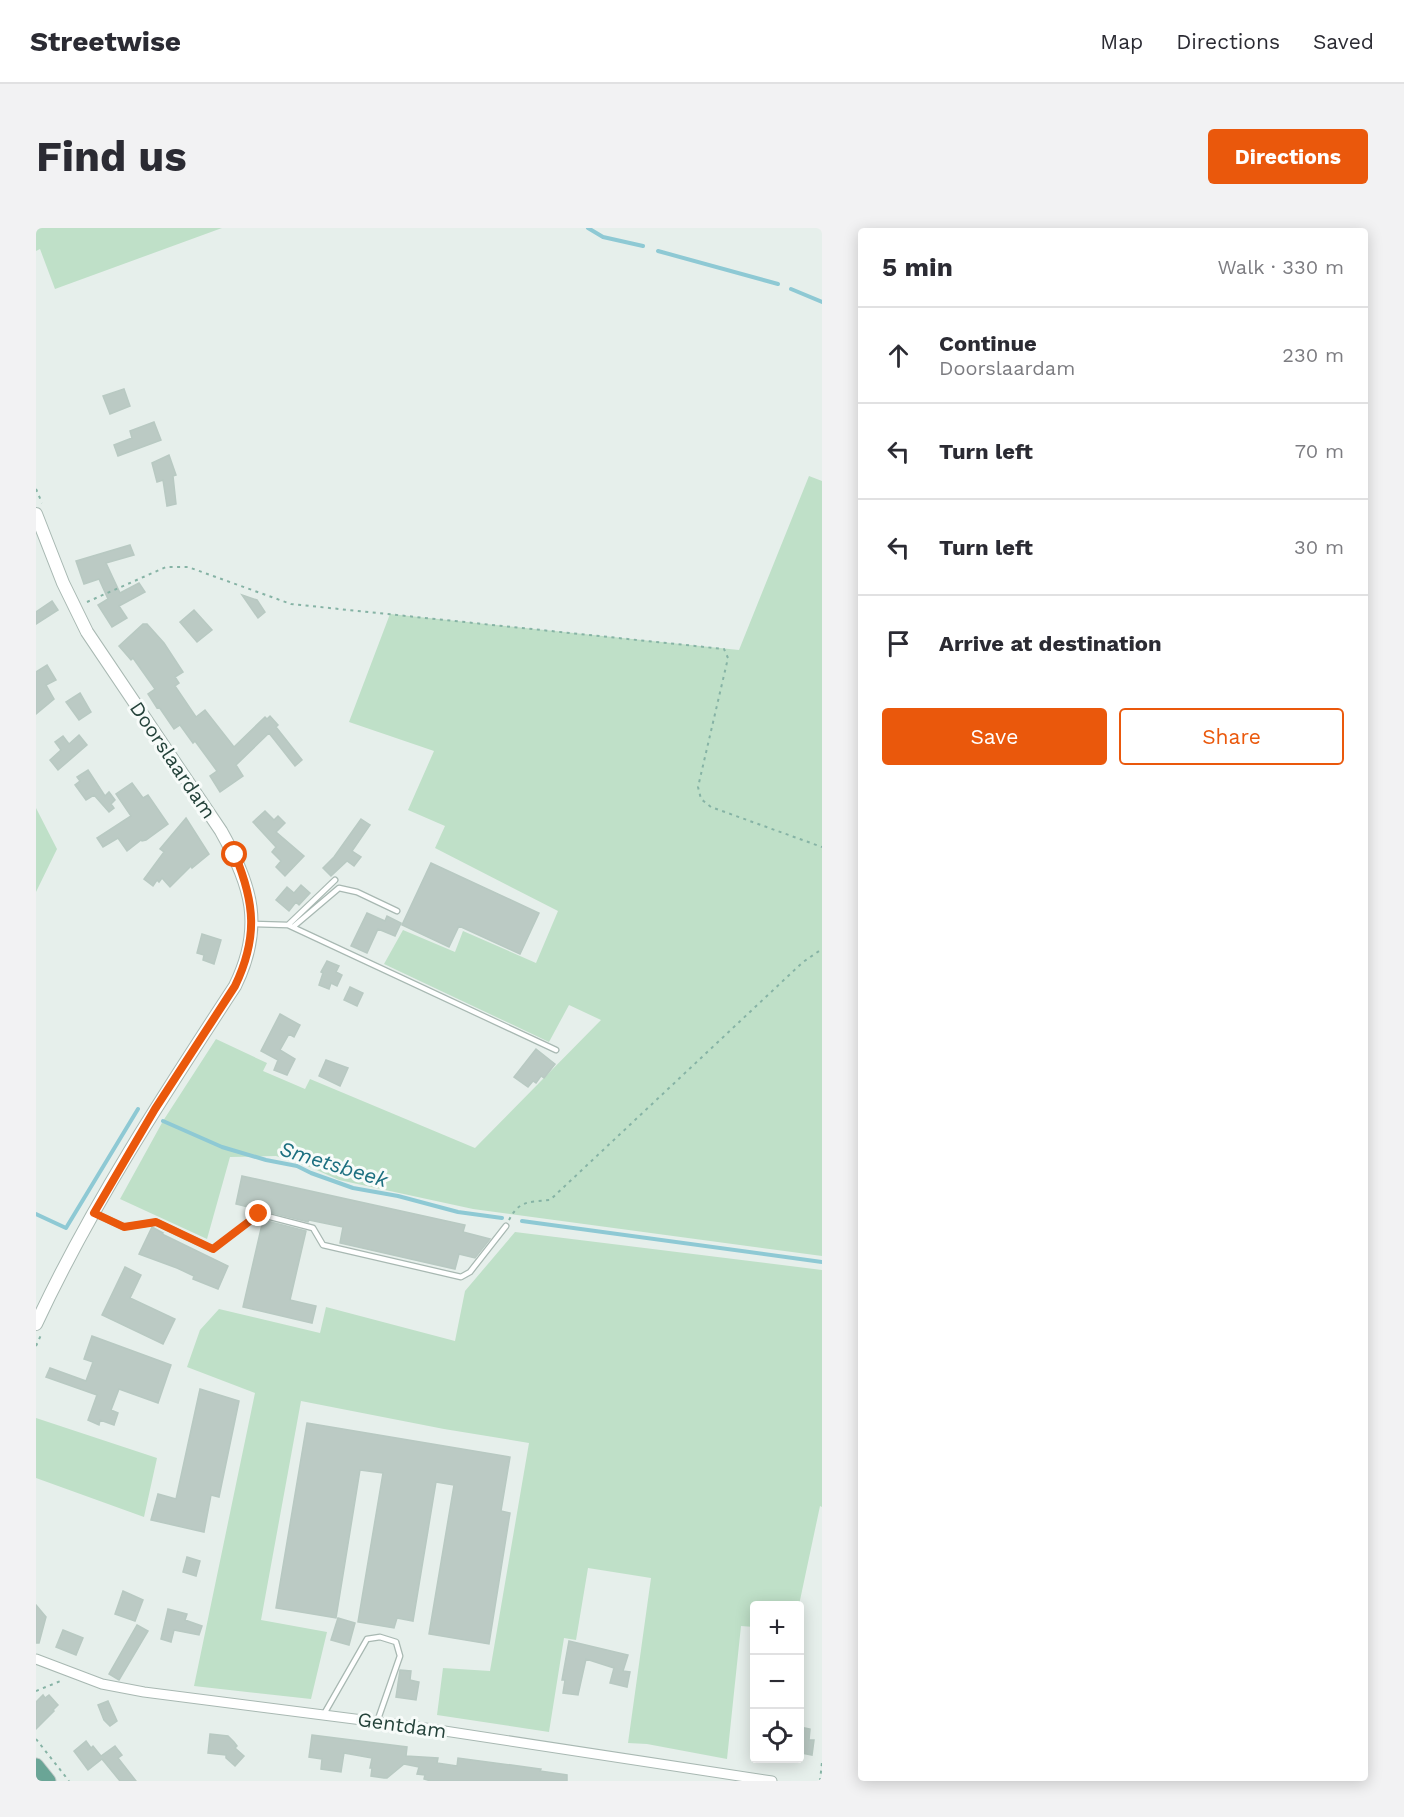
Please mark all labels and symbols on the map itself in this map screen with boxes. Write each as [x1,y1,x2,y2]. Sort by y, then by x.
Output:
street label: Doorslaardam [125,697,221,823]
route start [221,841,247,867]
water label: Smetsbeek [277,1136,392,1192]
route end [245,1200,271,1226]
street label: Gentdam [356,1707,448,1743]

